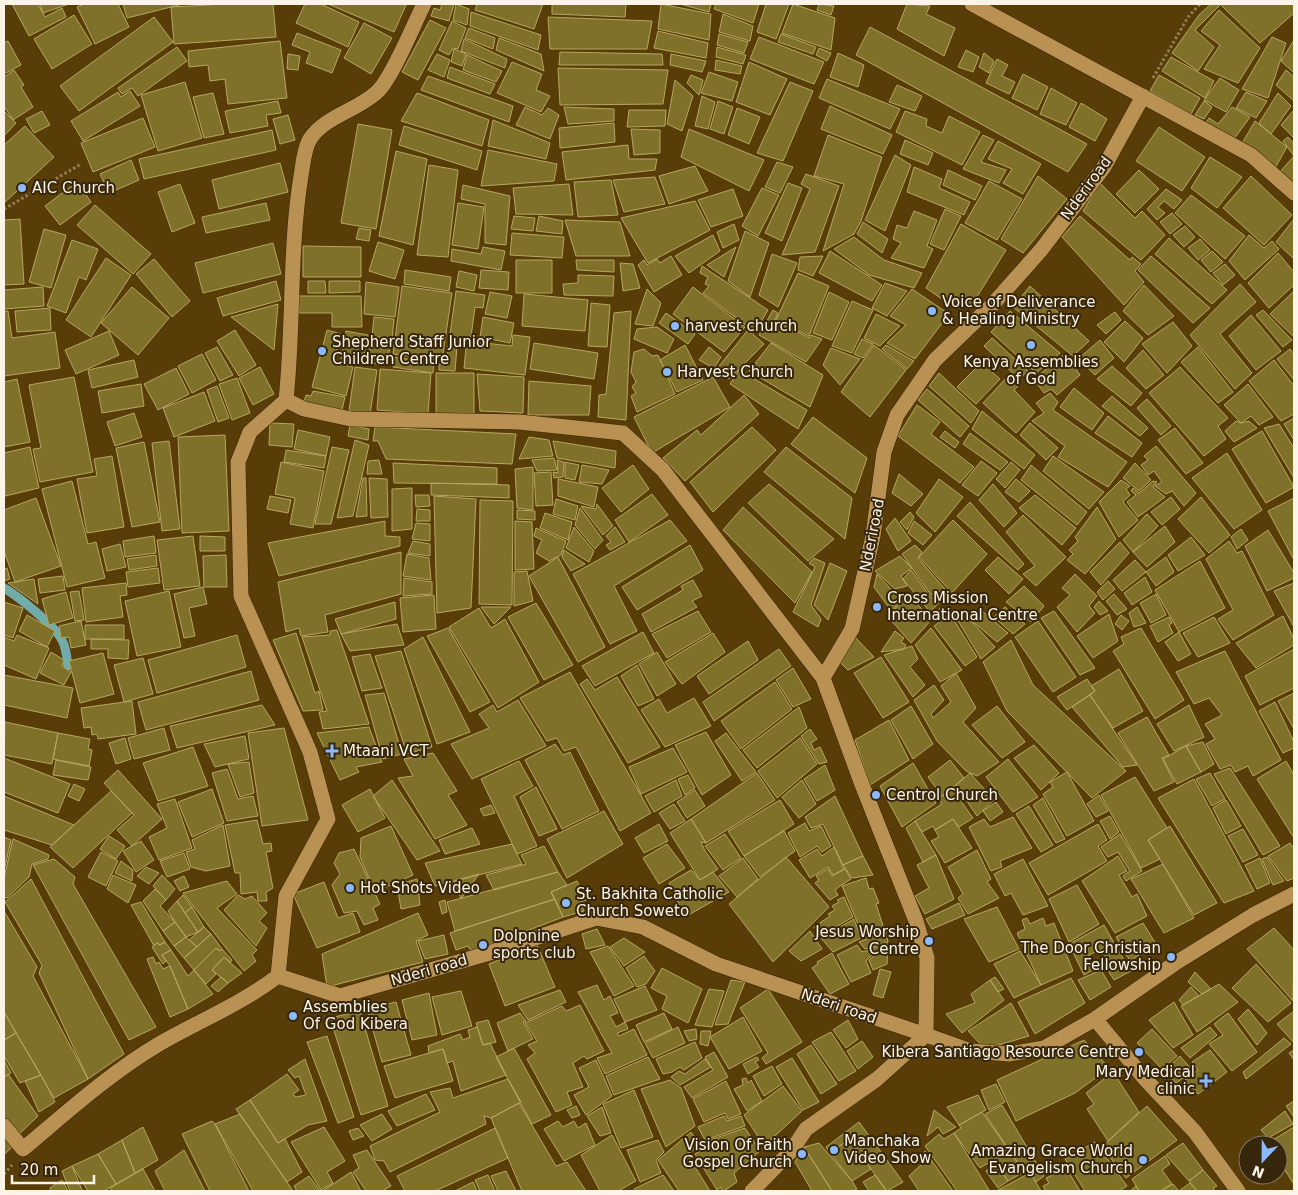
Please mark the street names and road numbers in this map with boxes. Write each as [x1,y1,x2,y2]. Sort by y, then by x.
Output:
street label: Nderiroad [1057,153,1115,223]
street label: Nderiroad [856,497,888,573]
street label: Nderi road [389,950,469,990]
street label: Nderi road [799,985,879,1027]

